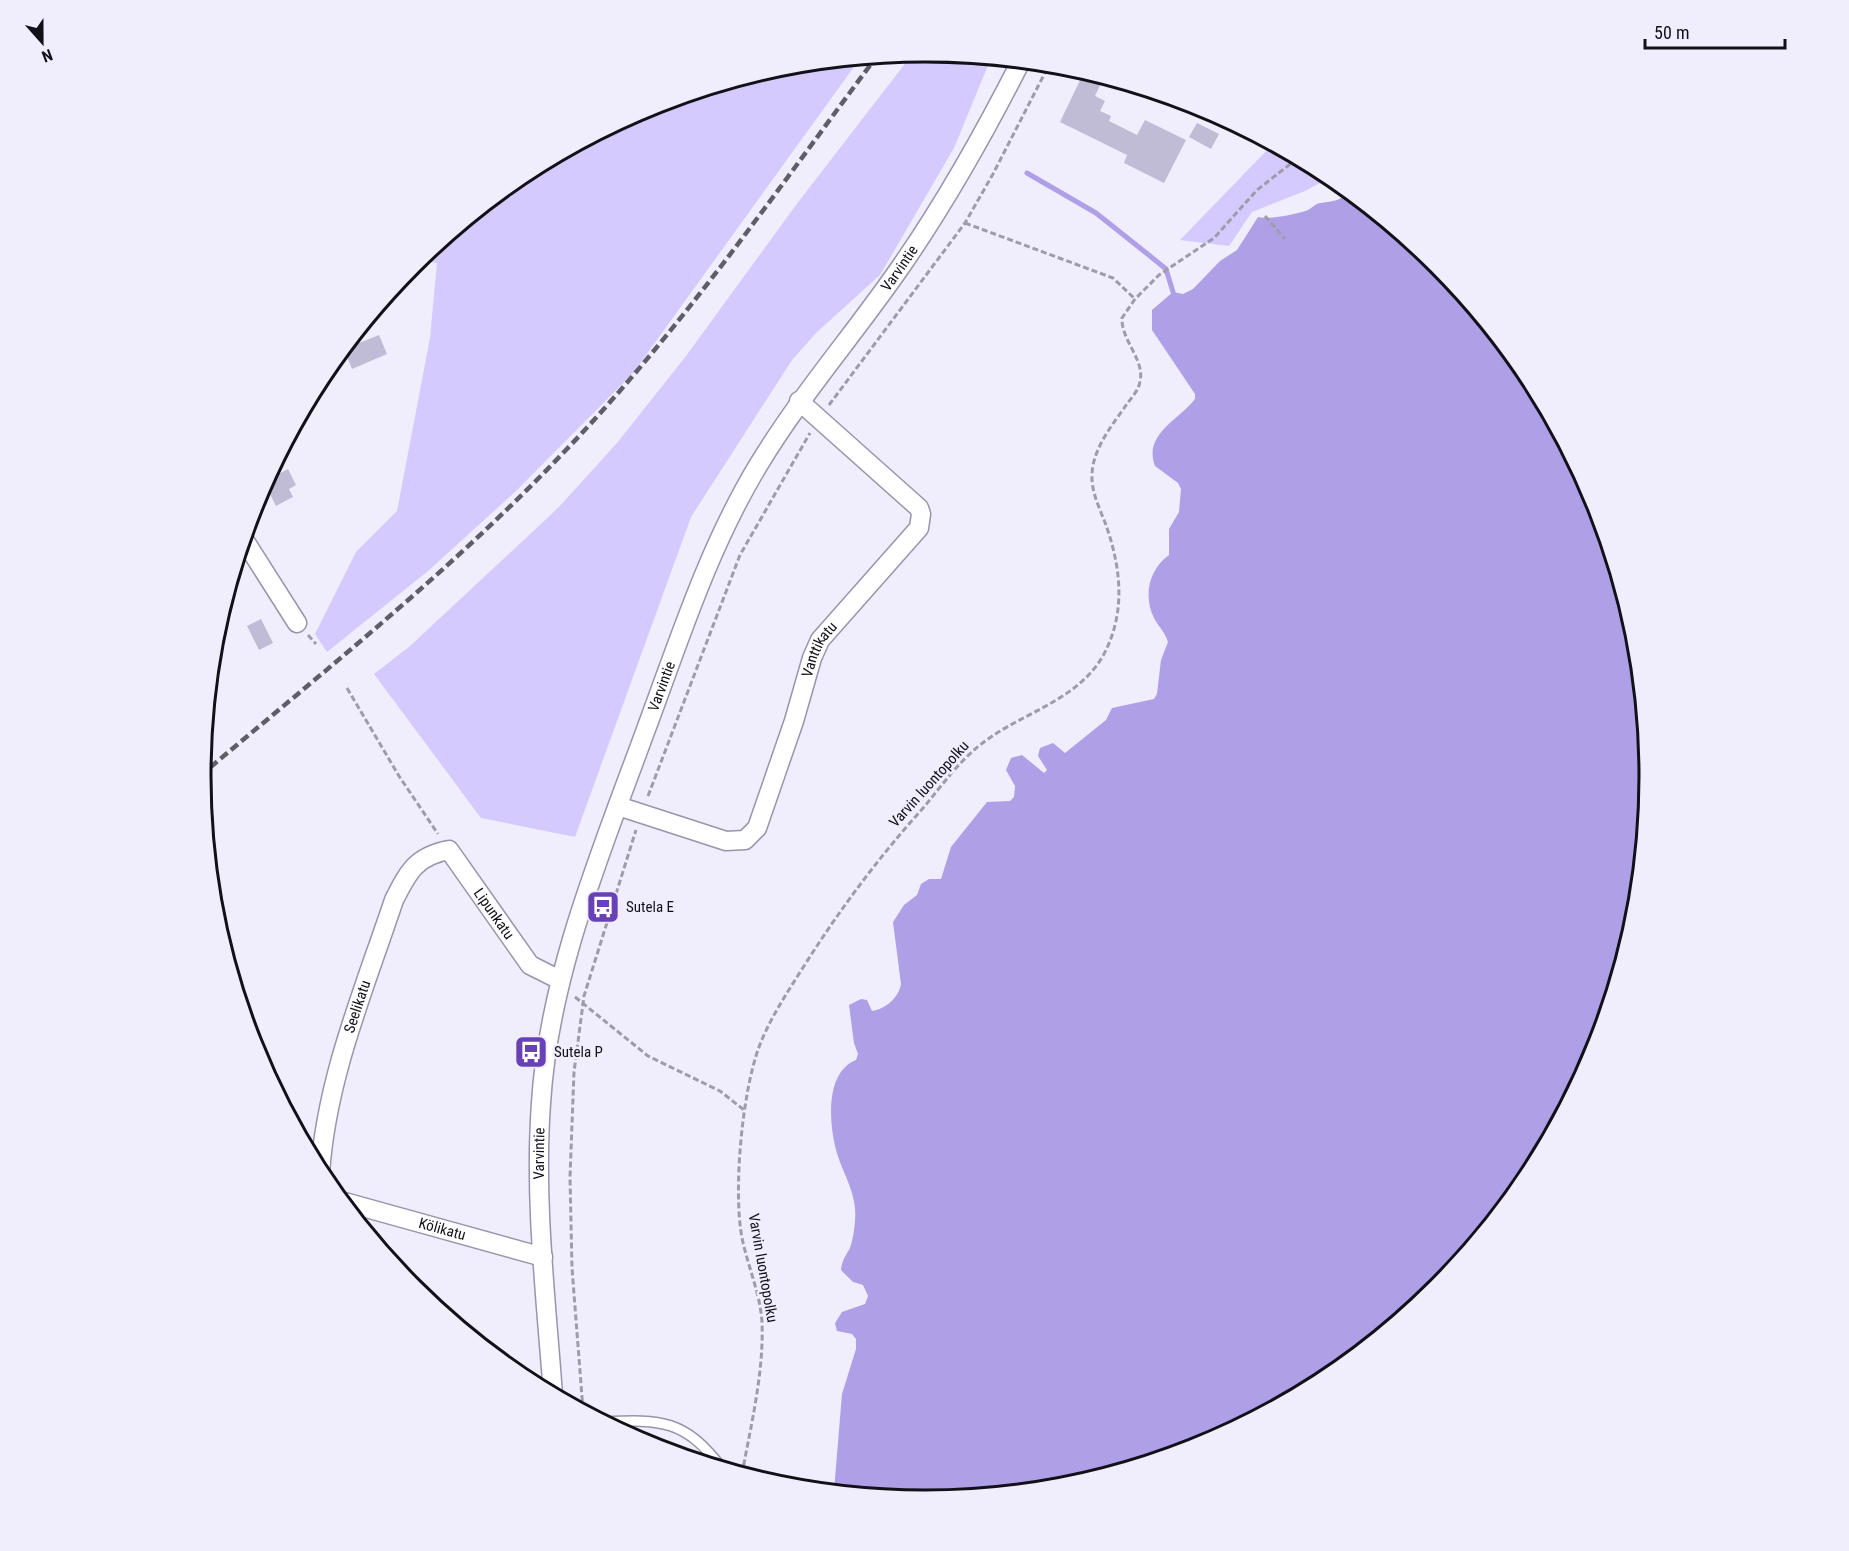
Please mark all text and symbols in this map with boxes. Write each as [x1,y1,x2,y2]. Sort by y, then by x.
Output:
north arrow [12,12,72,72]
scale bar [1645,12,1784,50]
text: 50 m [1654,22,1689,43]
text: N [39,45,55,66]
street label: Varvintie [877,242,922,295]
street label: Vanttikatu [798,618,841,679]
street label: Varvintie [644,659,679,714]
street label: Varvin luontopolku [885,737,973,831]
street label: Lipunkatu [470,885,518,943]
bus stop icon: Sutela E [585,889,621,925]
place label: Sutela E [626,898,674,916]
street label: Seelikatu [340,978,374,1035]
bus stop icon: Sutela P [513,1034,549,1070]
place label: Sutela P [554,1043,603,1061]
street label: Varvintie [530,1127,549,1180]
street label: Varvin luontopolku [745,1212,781,1324]
street label: Kölikatu [417,1214,468,1244]

